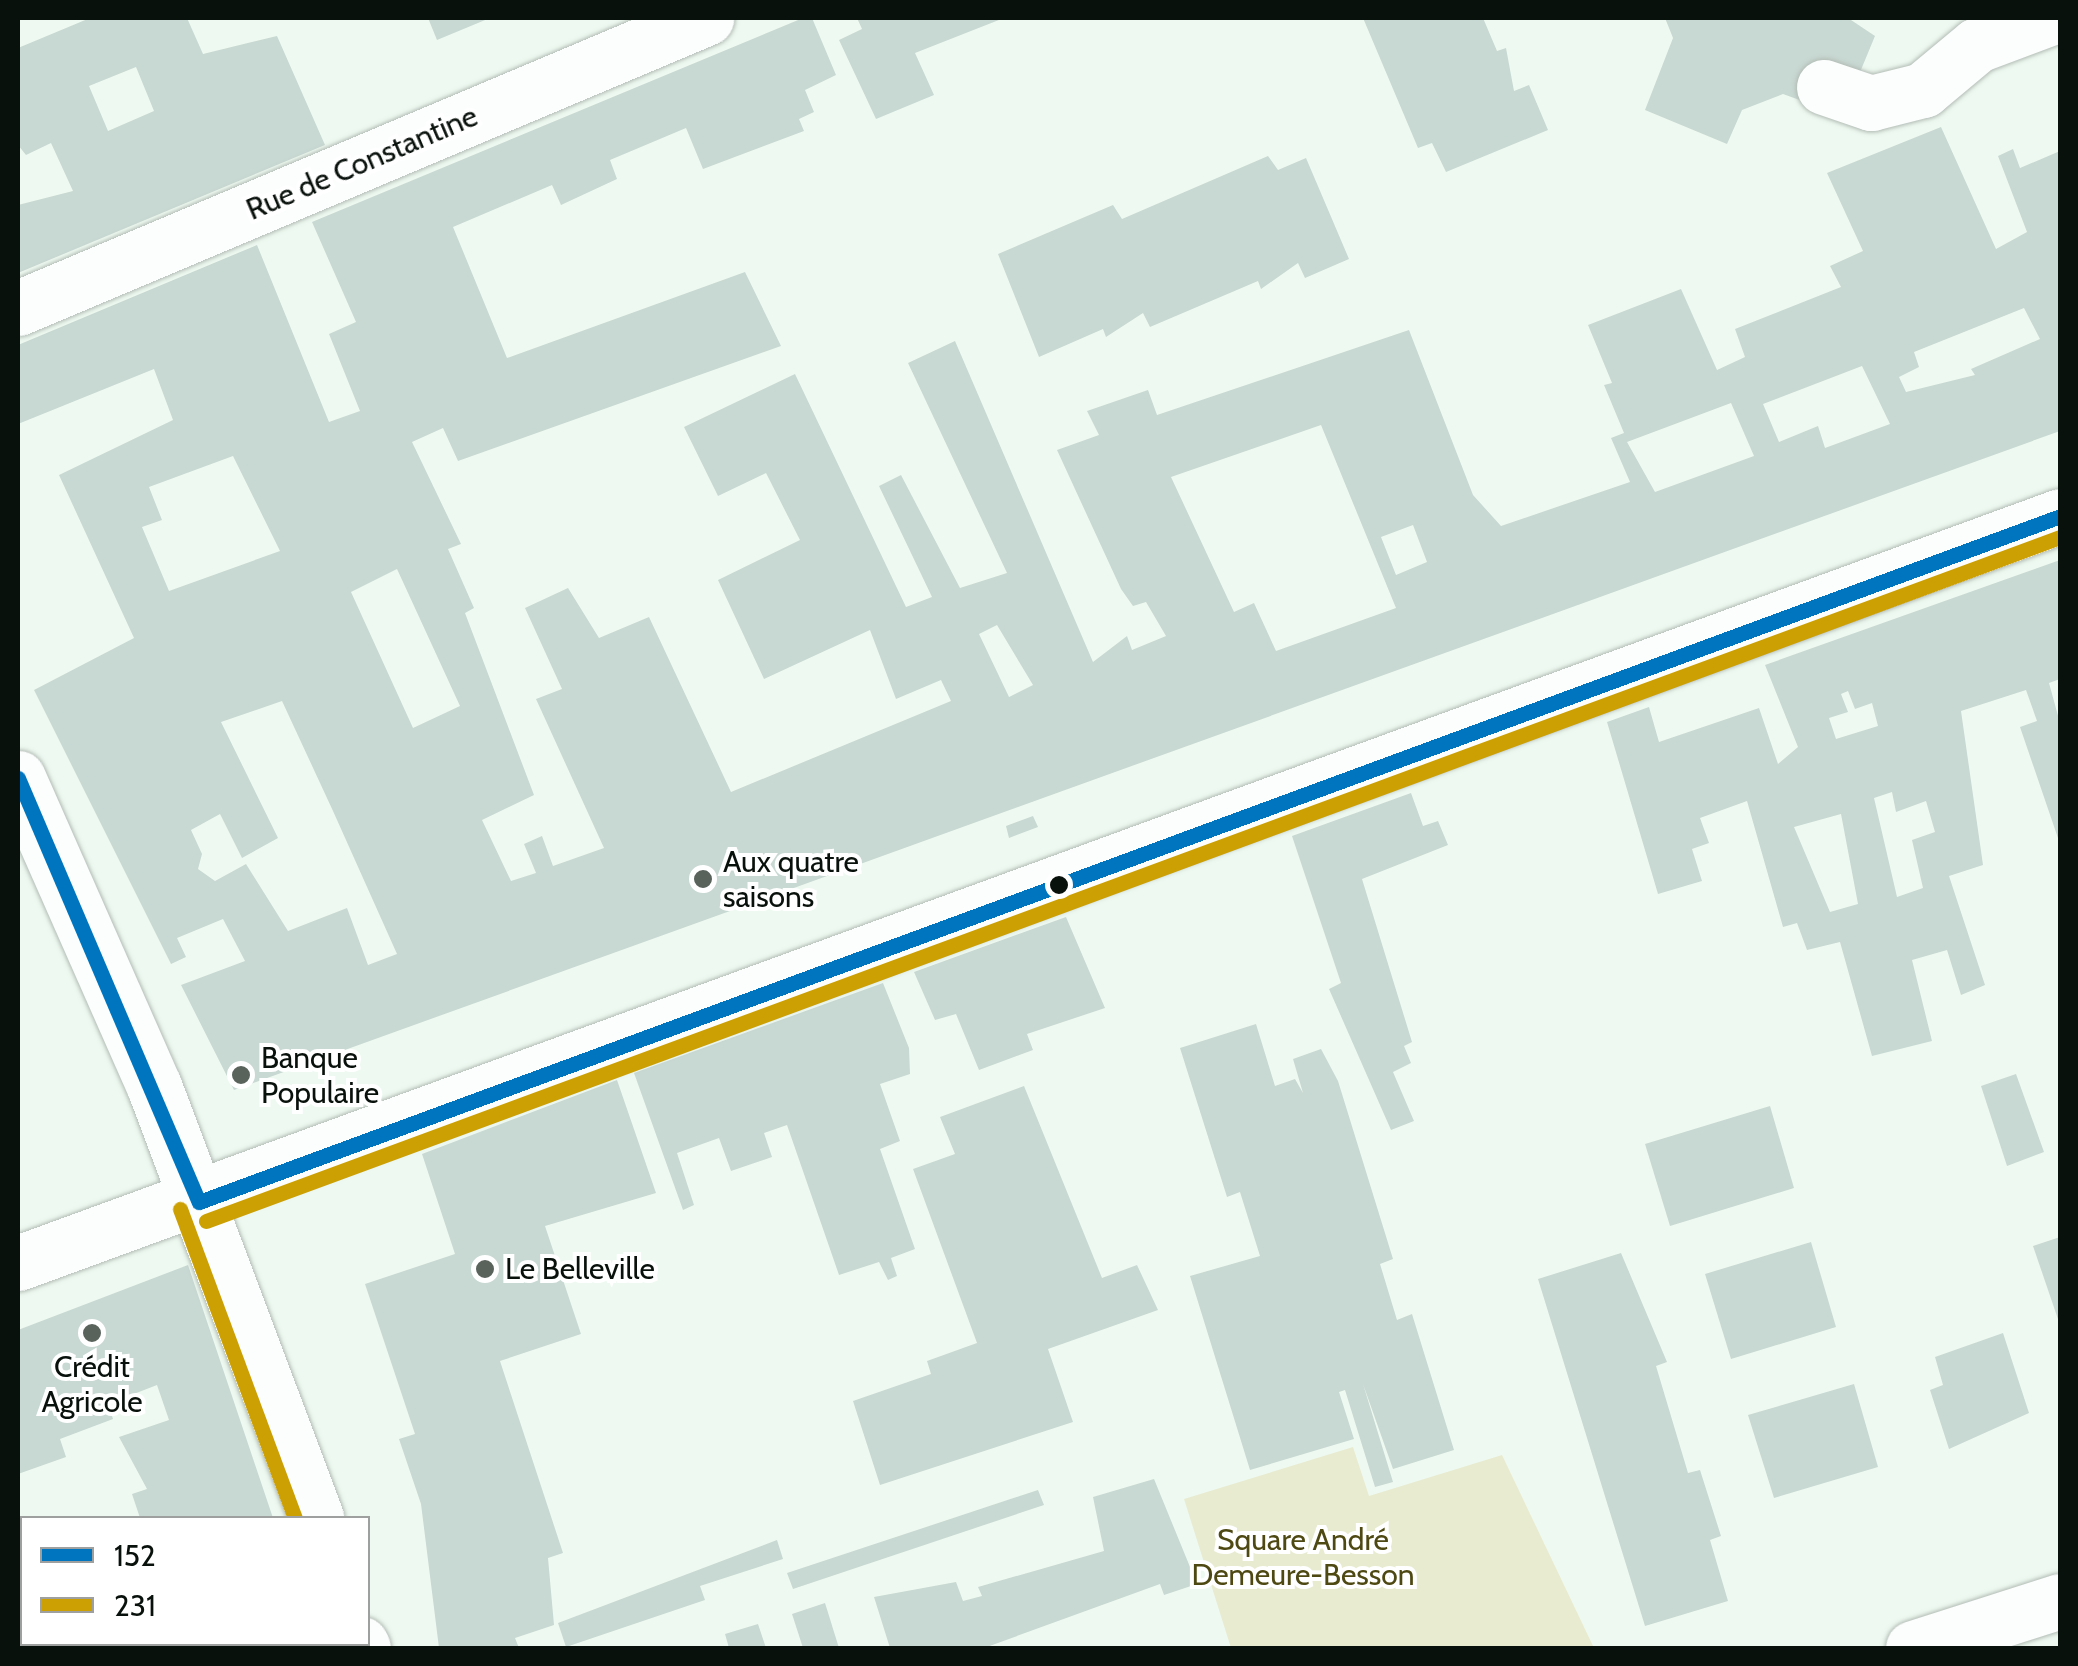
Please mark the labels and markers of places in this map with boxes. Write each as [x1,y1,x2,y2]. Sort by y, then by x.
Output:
place label: Aux quatre saisons [723,844,859,914]
marker: Aux quatre saisons [692,868,714,890]
unlabelled marker [1049,875,1069,895]
place label: Banque Populaire [261,1040,379,1110]
marker: Banque Populaire [230,1064,252,1086]
place label: Le Belleville [505,1251,655,1287]
marker: Le Belleville [474,1258,496,1280]
marker: Crédit Agricole [81,1322,103,1344]
place label: Crédit Agricole [41,1349,143,1420]

